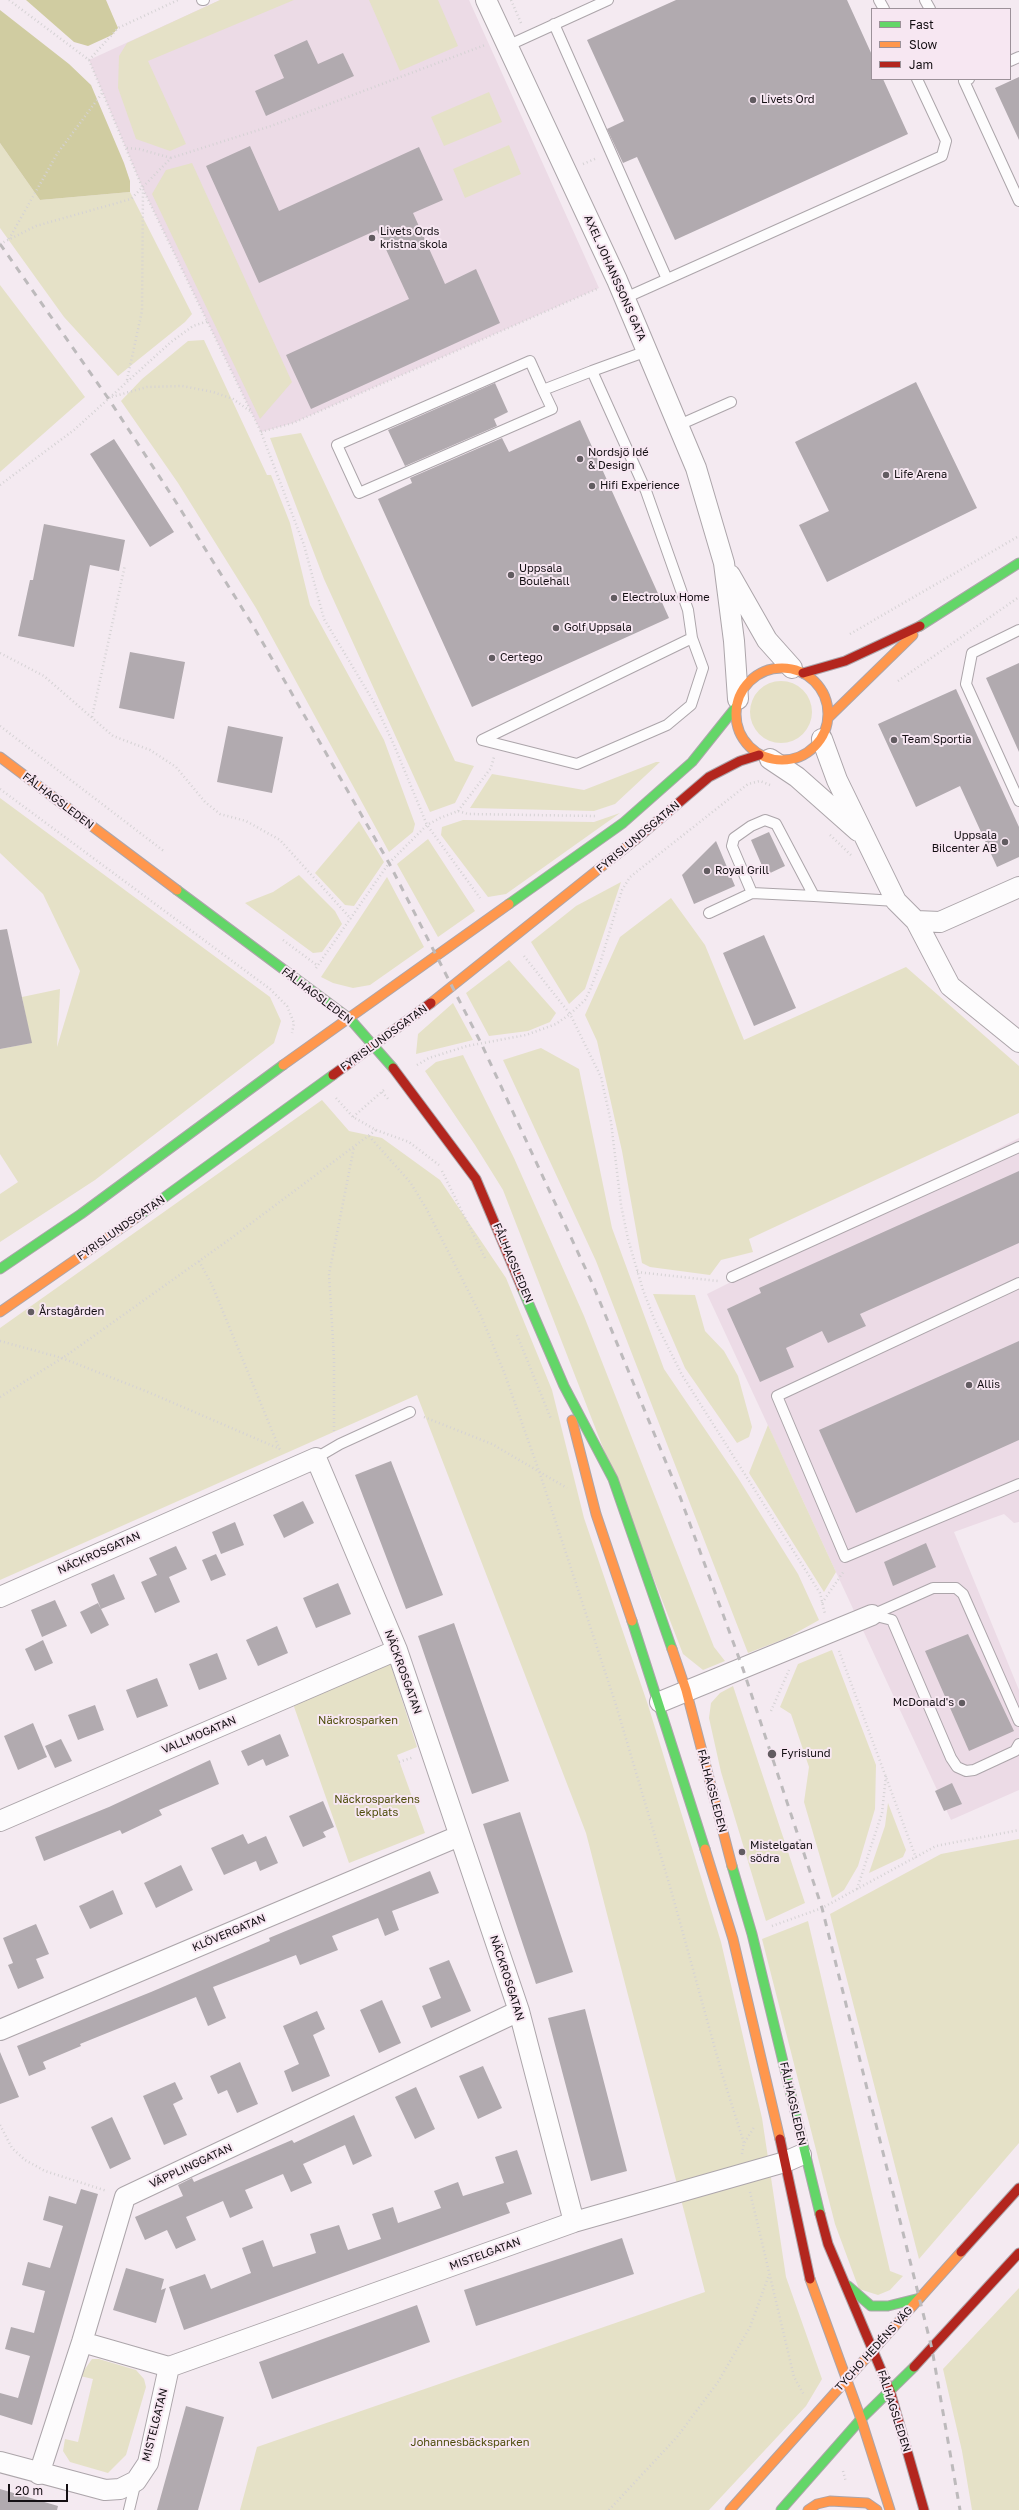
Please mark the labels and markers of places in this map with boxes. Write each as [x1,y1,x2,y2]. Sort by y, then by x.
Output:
place label: Livets Ord [761,93,815,107]
marker: Livets Ord [748,95,758,105]
place label: Livets Ords kristna skola [380,225,448,251]
marker: Livets Ords kristna skola [367,233,377,243]
place label: Nordsjö Idé & Design [588,446,649,472]
marker: Nordsjö Idé & Design [575,454,585,464]
place label: Life Arena [894,468,947,482]
marker: Life Arena [881,470,891,480]
place label: Hifi Experience [600,479,680,493]
marker: Hifi Experience [587,481,597,491]
place label: Uppsala Boulehall [519,562,569,588]
marker: Uppsala Boulehall [506,570,516,580]
place label: Electrolux Home [622,591,710,605]
marker: Electrolux Home [609,593,619,603]
place label: Golf Uppsala [564,621,632,635]
marker: Golf Uppsala [551,623,561,633]
place label: Certego [500,651,543,665]
marker: Certego [487,653,497,663]
place label: Team Sportia [902,733,971,747]
marker: Team Sportia [889,735,899,745]
place label: Uppsala Bilcenter AB [932,829,997,855]
marker: Uppsala Bilcenter AB [1000,837,1010,847]
place label: Royal Grill [715,864,769,878]
marker: Royal Grill [702,866,712,876]
place label: Årstagården [39,1305,104,1319]
marker: Årstagården [26,1307,36,1317]
place label: Allis [977,1378,1000,1392]
marker: Allis [964,1380,974,1390]
place label: McDonald's [893,1696,954,1710]
marker: McDonald's [957,1698,967,1708]
place label: Fyrislund [781,1747,830,1761]
marker: Fyrislund [766,1748,778,1760]
place label: Mistelgatan södra [750,1839,813,1865]
marker: Mistelgatan södra [737,1847,747,1857]

